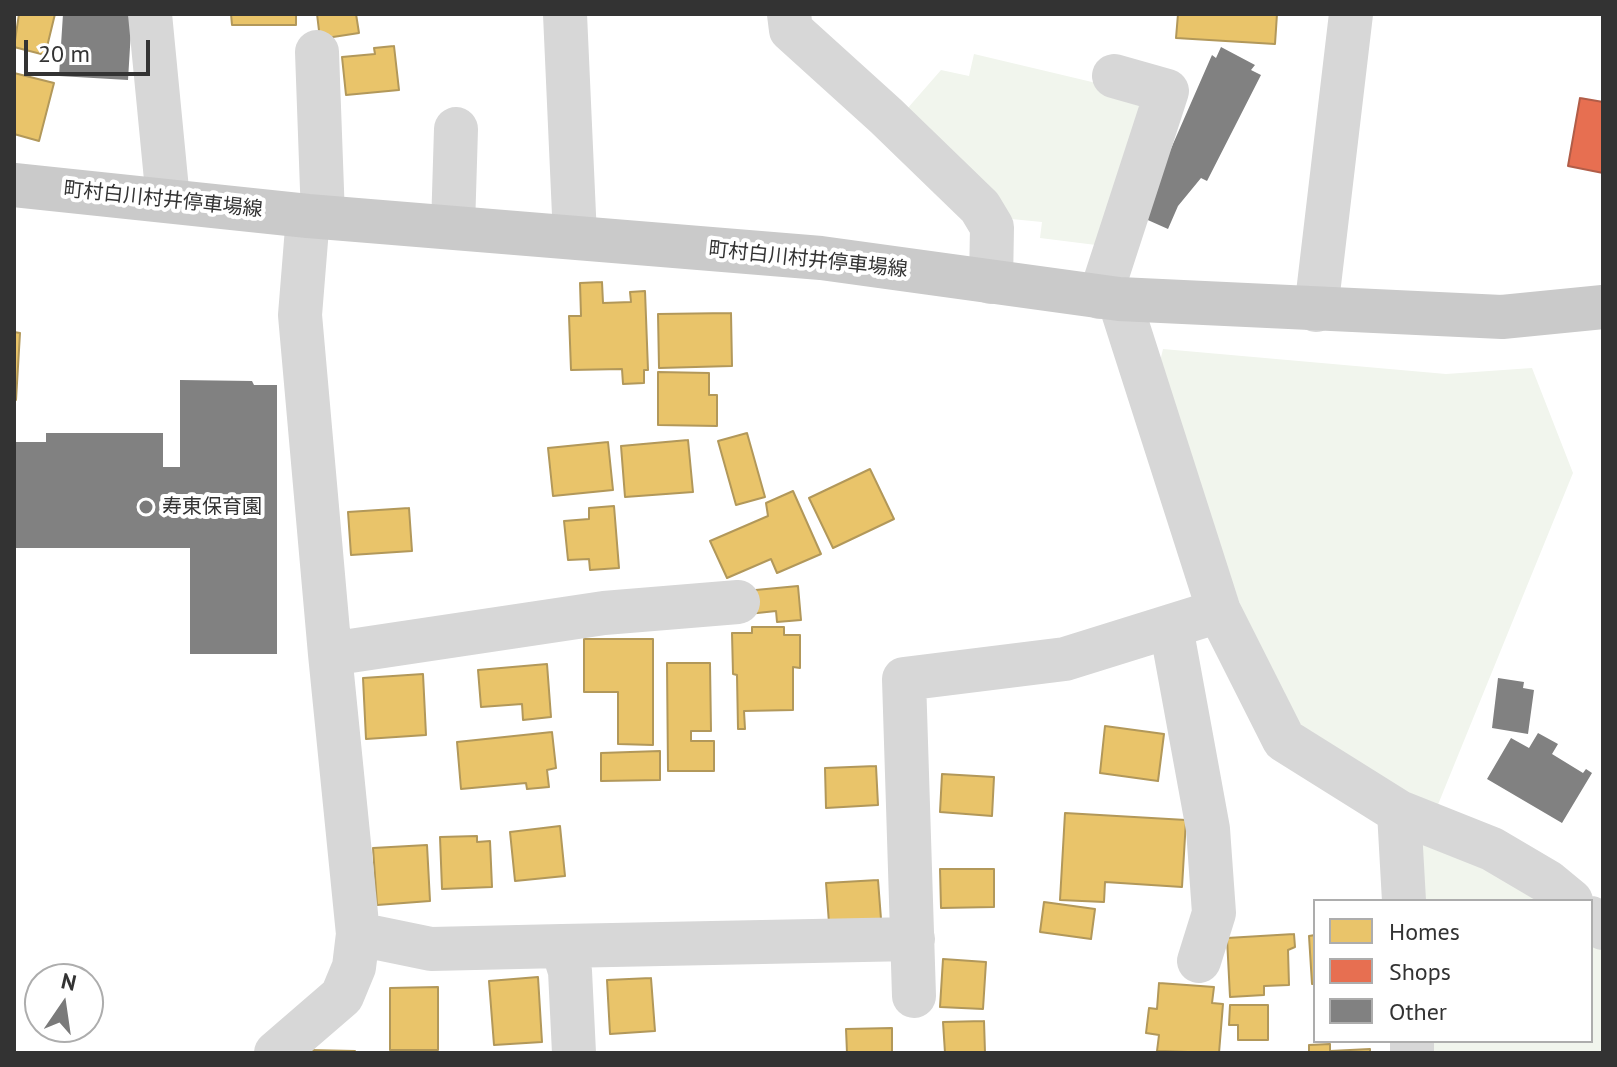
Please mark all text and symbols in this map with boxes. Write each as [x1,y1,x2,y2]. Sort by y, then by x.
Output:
scale bar [28,24,154,74]
text: 20 m [38,38,90,69]
street label: 町村白川村井停車場線 [62,178,264,222]
street label: 町村白川村井停車場線 [707,238,909,282]
place label: 寿東保育園 [162,495,262,519]
marker: 寿東保育園 [137,498,155,516]
legend [1313,899,1593,1043]
text: Homes [1389,916,1460,947]
text: Shops [1389,956,1451,987]
north arrow [24,963,104,1043]
text: N [59,966,79,997]
text: Other [1389,996,1447,1027]

